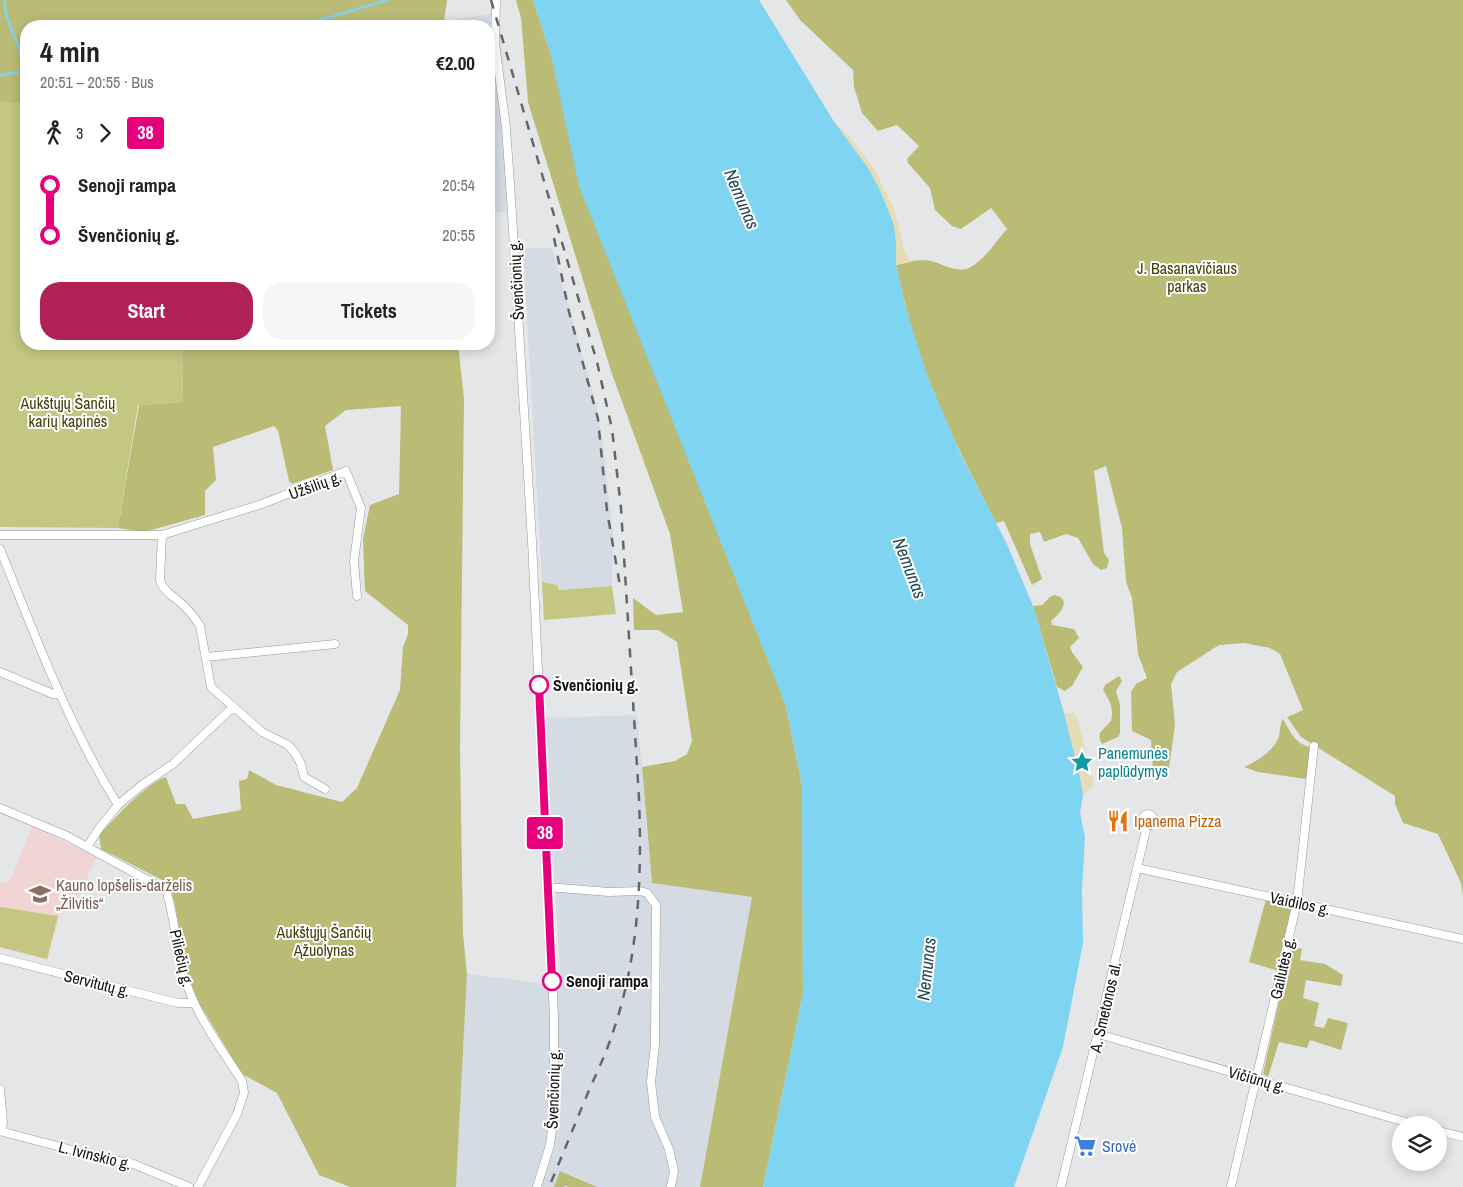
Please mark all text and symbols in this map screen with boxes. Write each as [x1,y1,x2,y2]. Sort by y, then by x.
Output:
text: 4 min [40,33,100,71]
text: €2.00 [436,50,475,76]
text: 20:51 – 20:55 · Bus [40,71,154,93]
icon: walk [40,119,68,147]
icon: forward [91,119,119,147]
text: 38 [137,120,154,145]
text: 3 [76,122,83,144]
water label: Nemunas [718,165,766,233]
text: Senoji rampa [78,172,176,198]
text: 20:54 [442,174,475,196]
text: Švenčionių g. [78,222,179,248]
text: 20:55 [442,224,475,246]
street label: Švenčionių g. [503,239,529,321]
park label: J. Basanavičiaus parkas [1137,257,1237,297]
button: Start [40,282,253,340]
button: Tickets [263,282,475,340]
park label: Aukštųjų Šančių karių kapinės [20,392,116,432]
street label: Užšilių g. [286,465,344,505]
water label: Nemunas [887,534,933,602]
place label: Švenčionių g. [553,674,638,696]
marker: Švenčionių g. [529,675,549,695]
place label: Panemunės paplūdymys [1098,742,1168,782]
place icon: Panemunės paplūdymys [1069,749,1095,775]
restaurant icon: Ipanema Pizza [1105,808,1131,834]
place label: Ipanema Pizza [1134,810,1222,832]
line badge: 38 [522,817,568,849]
text: 38 [537,820,553,845]
place label: Kauno lopšelis-darželis „Žilvitis“ [56,874,192,914]
school or university icon: Kauno lopšelis-darželis „Žilvitis“ [27,881,53,907]
street label: Vaidilos g. [1268,886,1332,920]
park label: Aukštųjų Šančių Ąžuolynas [276,921,372,961]
street label: Piliečių g. [165,927,199,989]
street label: Gailutės g. [1264,935,1300,1001]
water label: Nemunas [910,936,942,1002]
street label: A. Smetonos al. [1084,959,1126,1056]
street label: Servitutų g. [62,964,132,1002]
place label: Senoji rampa [566,970,649,992]
marker: Senoji rampa [542,971,562,991]
street label: Švenčionių g. [541,1049,565,1129]
street label: Vičiūnų g. [1226,1060,1288,1098]
map controls [1392,1116,1447,1171]
button: layers [1392,1116,1447,1171]
supermarket icon: Srovė [1072,1133,1098,1159]
street label: L. Ivinskio g. [56,1135,134,1175]
place label: Srovė [1102,1135,1136,1157]

